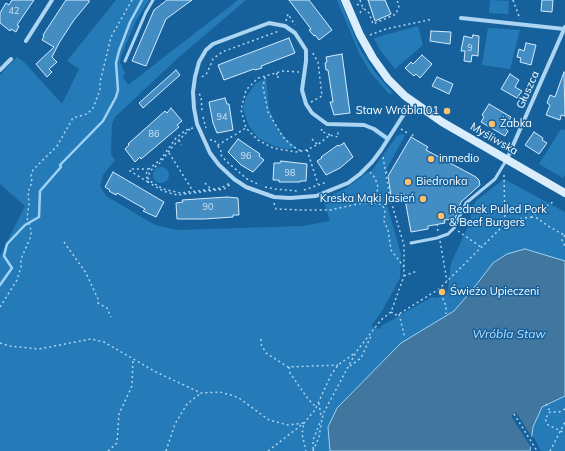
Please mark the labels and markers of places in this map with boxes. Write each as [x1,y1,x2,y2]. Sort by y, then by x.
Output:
place label: Staw Wróbla 01 [356,104,439,118]
marker: Staw Wróbla 01 [442,106,452,116]
place label: Żabka [500,117,532,131]
marker: Żabka [487,119,497,129]
place label: inmedio [439,152,479,166]
marker: inmedio [426,154,436,164]
place label: Biedronka [416,175,468,189]
marker: Biedronka [403,177,413,187]
place label: Kreska Mąki Jasień [320,192,415,206]
marker: Kreska Mąki Jasień [418,194,428,204]
place label: Rednek Pulled Pork & Beef Burgers [449,203,547,229]
marker: Rednek Pulled Pork & Beef Burgers [436,211,446,221]
place label: Świeżo Upieczeni [450,285,539,299]
marker: Świeżo Upieczeni [437,287,447,297]

